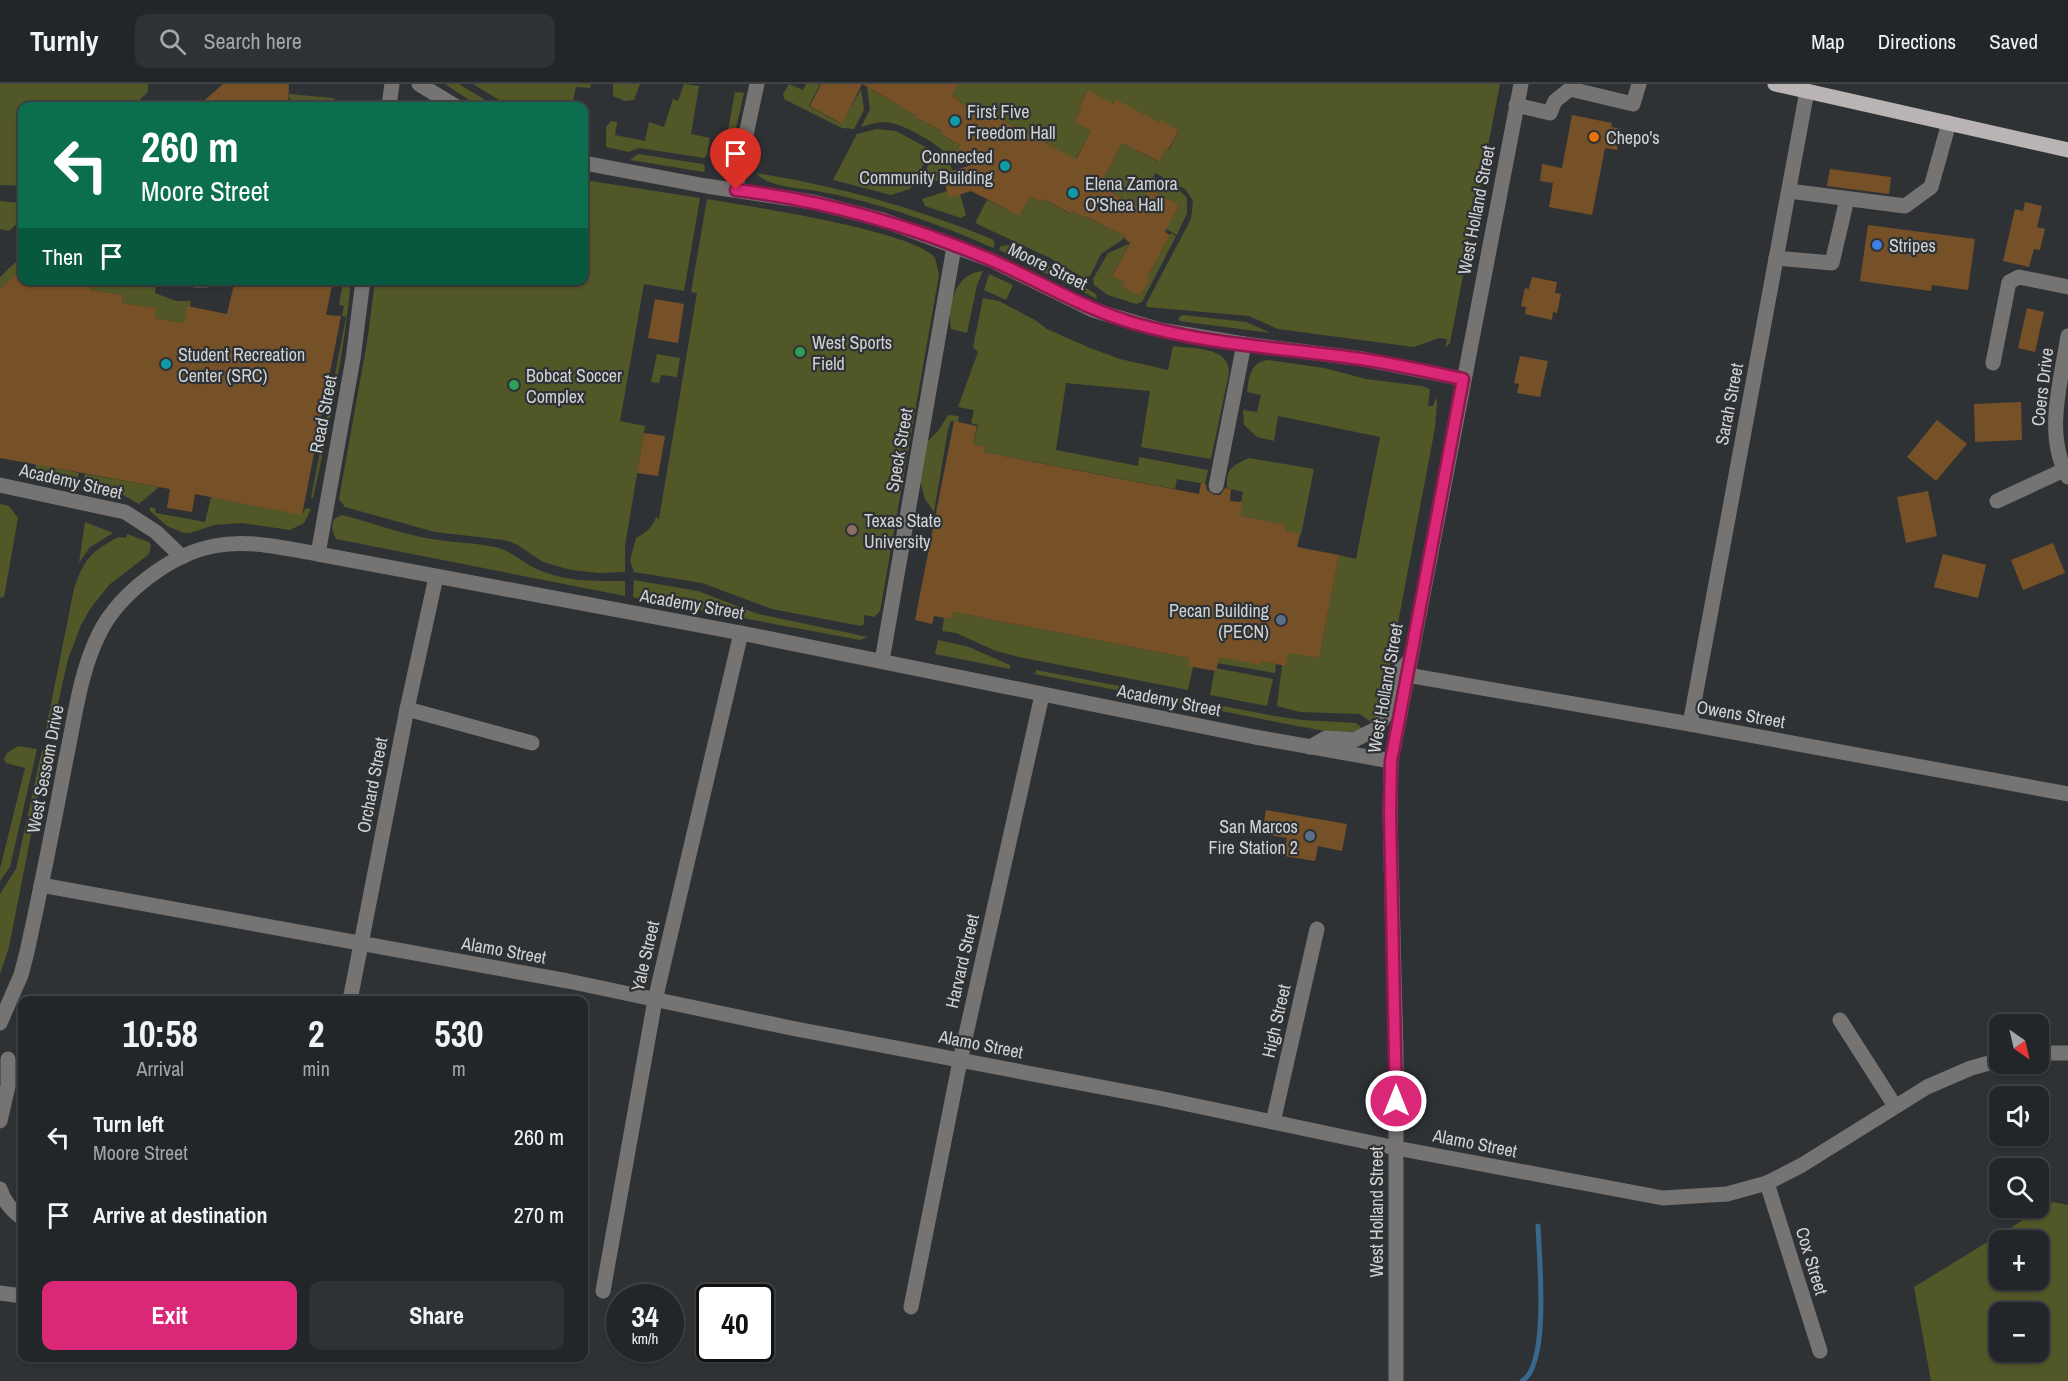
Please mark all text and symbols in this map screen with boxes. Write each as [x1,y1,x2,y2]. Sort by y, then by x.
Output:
search box [135,14,555,68]
text: Turnly [30,22,99,60]
icon: search [156,25,189,58]
text: Search here [204,26,302,56]
text: Map [1811,27,1845,56]
text: Directions [1878,27,1956,56]
text: Saved [1989,27,2038,56]
place label: First Five Freedom Hall [967,99,1056,145]
marker: First Five Freedom Hall [948,114,962,128]
text: 260 m [141,119,239,175]
place label: Chepo's [1606,125,1660,150]
icon: left [42,126,120,204]
pin [710,128,761,190]
marker: Chepo's [1587,130,1601,144]
icon: arrive [719,137,752,170]
street label: West Holland Street [1451,143,1501,277]
place label: Connected Community Building [859,144,994,190]
marker: Connected Community Building [998,159,1012,173]
place label: Elena Zamora O'Shea Hall [1085,171,1178,217]
text: Moore Street [141,173,269,209]
marker: Elena Zamora O'Shea Hall [1066,186,1080,200]
place label: Stripes [1889,233,1936,258]
street label: Moore Street [1004,236,1092,296]
marker: Stripes [1870,238,1884,252]
icon: arrive [95,240,128,273]
text: Then [42,242,83,272]
place label: West Sports Field [812,330,892,376]
place label: Student Recreation Center (SRC) [178,342,305,388]
marker: West Sports Field [793,345,807,359]
street label: Coers Drive [2025,346,2059,428]
marker: Student Recreation Center (SRC) [159,357,173,371]
street label: Sarah Street [1709,361,1749,447]
place label: Bobcat Soccer Complex [526,363,622,409]
street label: Read Street [303,373,343,455]
marker: Bobcat Soccer Complex [507,378,521,392]
street label: Speck Street [879,406,919,494]
street label: Academy Street [16,457,125,505]
place label: Texas State University [864,508,941,554]
marker: Texas State University [845,523,859,537]
street label: Academy Street [637,582,746,625]
place label: Pecan Building (PECN) [1169,598,1270,644]
marker: Pecan Building (PECN) [1274,613,1288,627]
street label: West Holland Street [1361,621,1409,755]
street label: Academy Street [1114,678,1223,722]
street label: Owens Street [1695,694,1787,734]
street label: West Sessom Drive [20,703,70,835]
street label: Orchard Street [350,735,394,835]
place label: San Marcos Fire Station 2 [1209,814,1298,860]
marker: San Marcos Fire Station 2 [1303,829,1317,843]
street label: Harvard Street [939,911,985,1011]
street label: Yale Street [625,918,665,994]
street label: Alamo Street [459,930,548,970]
street label: High Street [1255,982,1297,1060]
text: 10:58 [122,1010,198,1058]
text: 2 [308,1010,324,1058]
text: 530 [434,1010,484,1058]
north arrow [1989,1014,2049,1074]
map controls [1989,1014,2049,1362]
street label: Alamo Street [936,1023,1025,1064]
text: Arrival [137,1055,184,1082]
text: min [302,1055,330,1082]
text: m [452,1055,466,1082]
position arrow [1364,1069,1428,1133]
button: sound [1989,1086,2049,1146]
text: Turn left [93,1109,164,1139]
icon: left [42,1121,75,1154]
text: 260 m [514,1122,564,1152]
street label: Alamo Street [1430,1122,1519,1163]
text: Moore Street [93,1139,188,1166]
street label: West Holland Street [1364,1146,1389,1278]
button: search [1989,1158,2049,1218]
icon: arrive [42,1199,75,1232]
text: Arrive at destination [93,1200,267,1230]
text: 270 m [514,1200,564,1230]
street label: Cox Street [1790,1224,1834,1298]
button: + [1989,1230,2049,1290]
button: Exit [42,1281,297,1350]
button: Share [309,1281,564,1350]
speed limit sign: 40 [696,1284,774,1362]
text: 34 [631,1296,659,1336]
button: − [1989,1302,2049,1362]
text: km/h [632,1328,658,1349]

